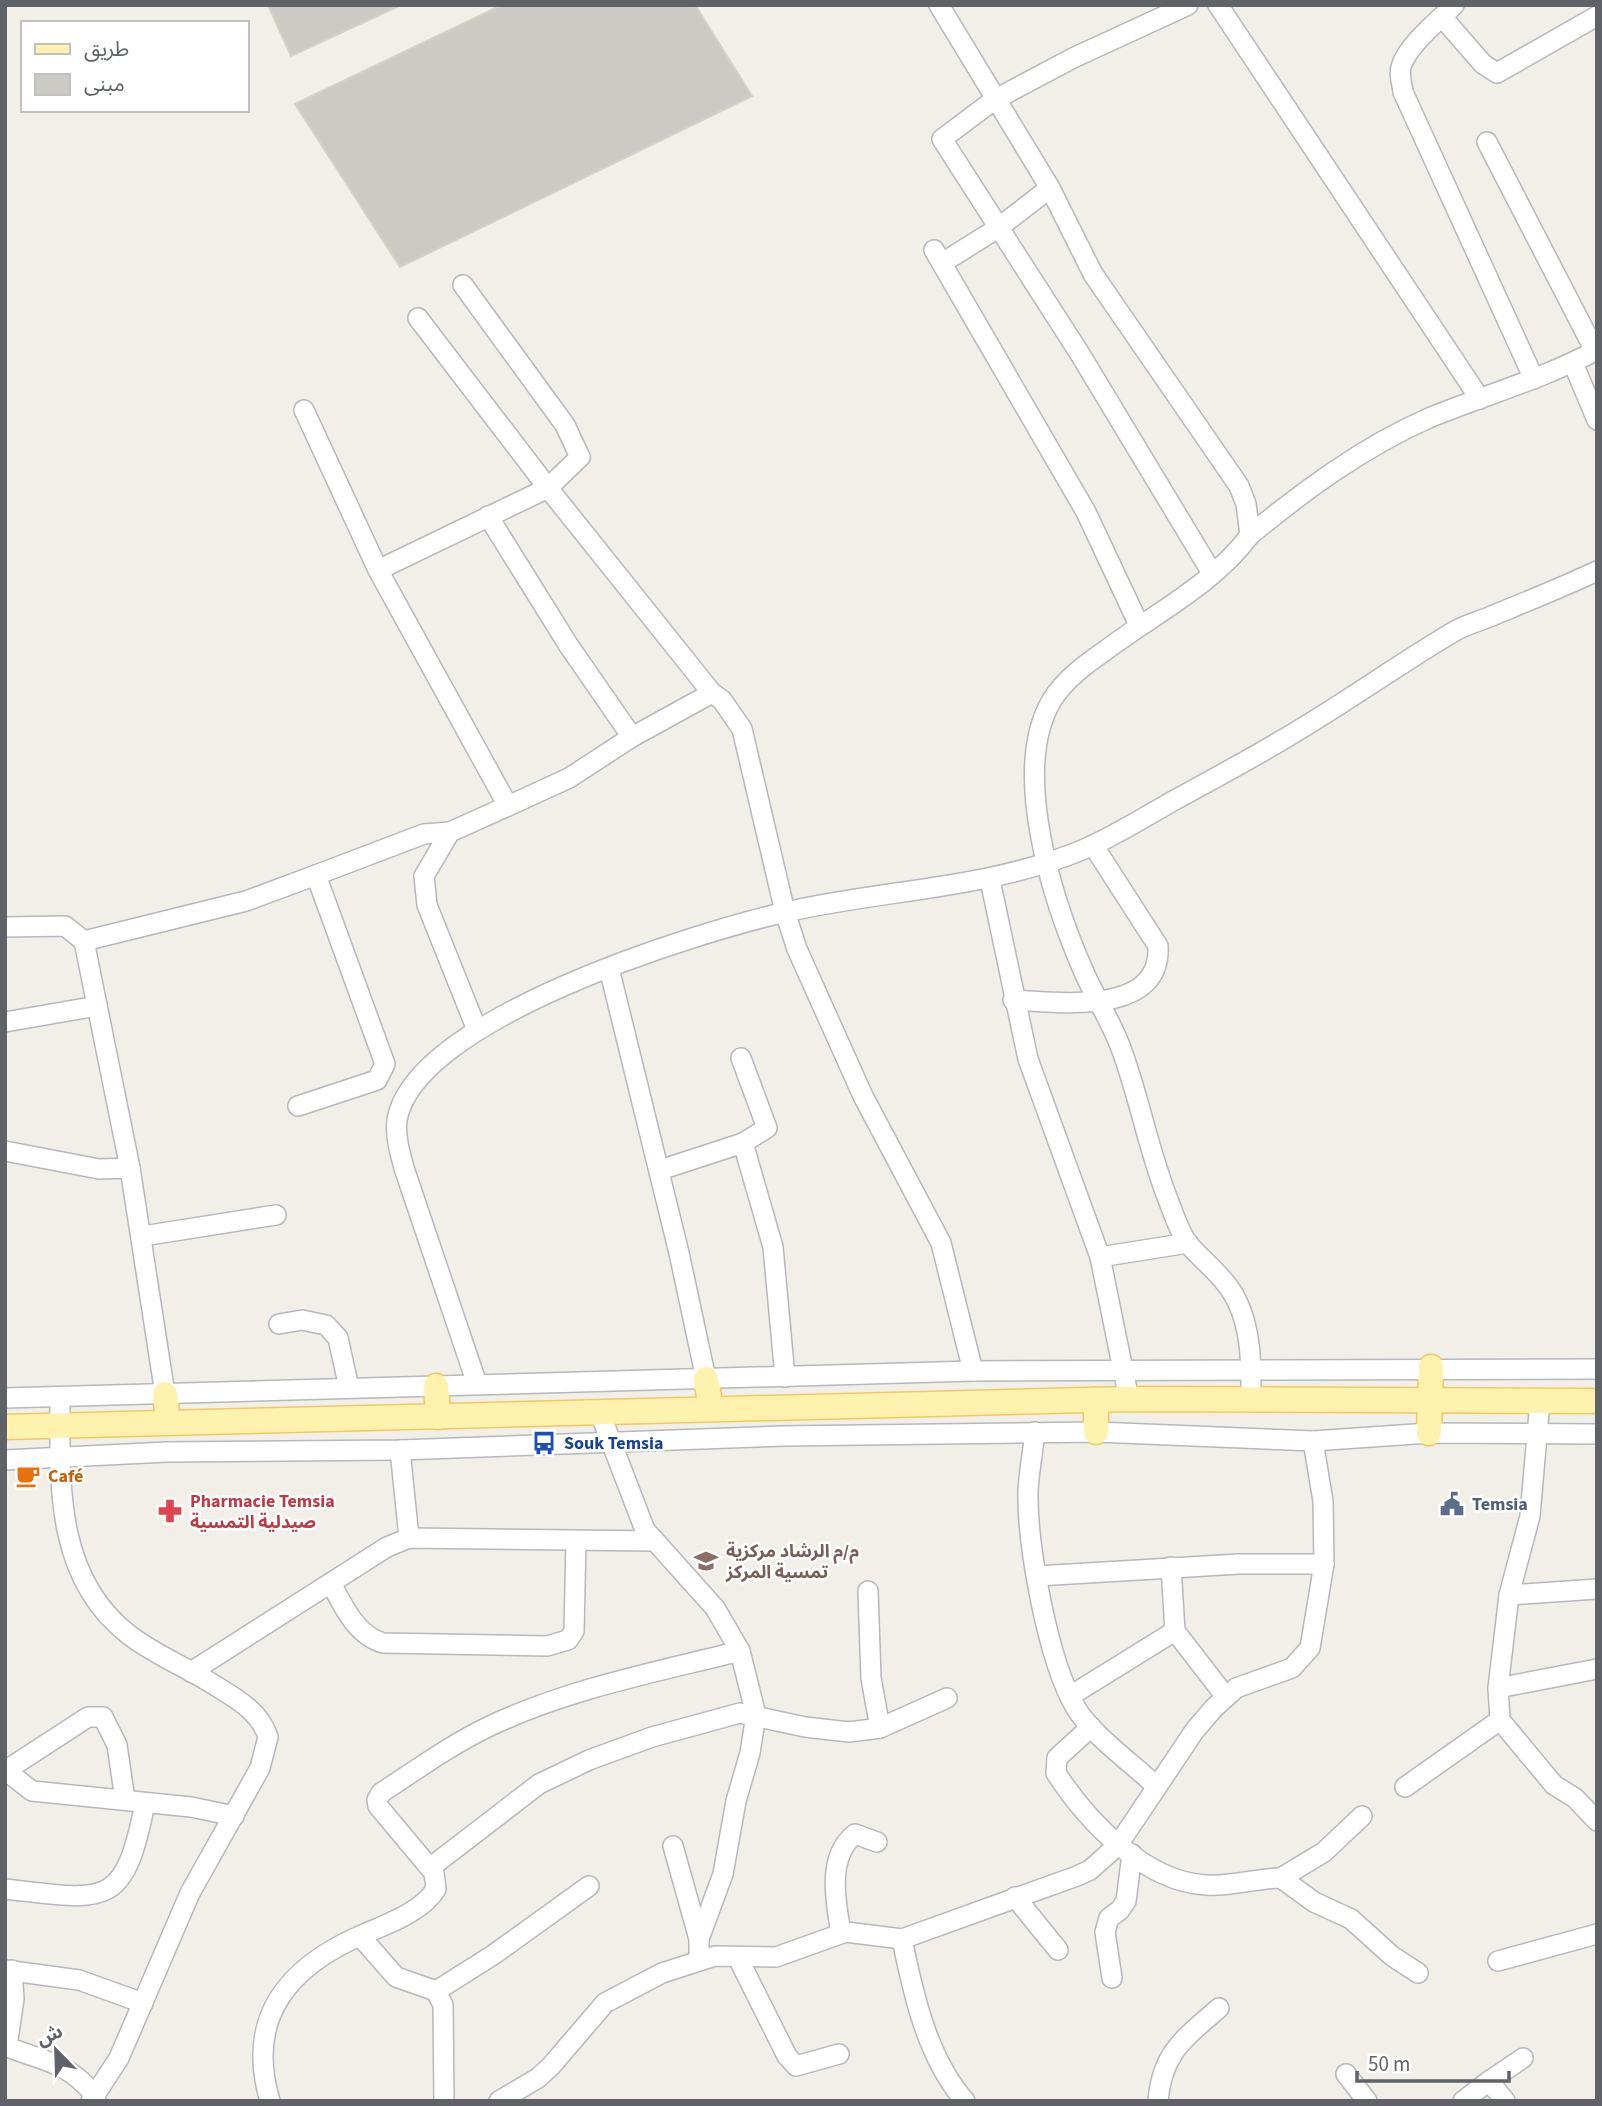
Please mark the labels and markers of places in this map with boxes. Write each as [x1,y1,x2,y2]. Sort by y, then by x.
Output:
bus stop icon: Souk Temsia [530,1429,558,1457]
place label: Souk Temsia [564,1431,664,1456]
cafe icon: Café [14,1462,42,1490]
place label: Café [48,1464,83,1489]
place label: Pharmacie Temsia صيدلية التمسية [190,1489,335,1535]
public building icon: Temsia [1438,1490,1466,1518]
place label: Temsia [1472,1492,1528,1517]
pharmacy icon: Pharmacie Temsia صيدلية التمسية [156,1497,184,1525]
place label: م/م الرشاد مركزية تمسية المركز [725,1539,859,1585]
school or university icon: م/م الرشاد مركزية تمسية المركز [692,1547,720,1575]

